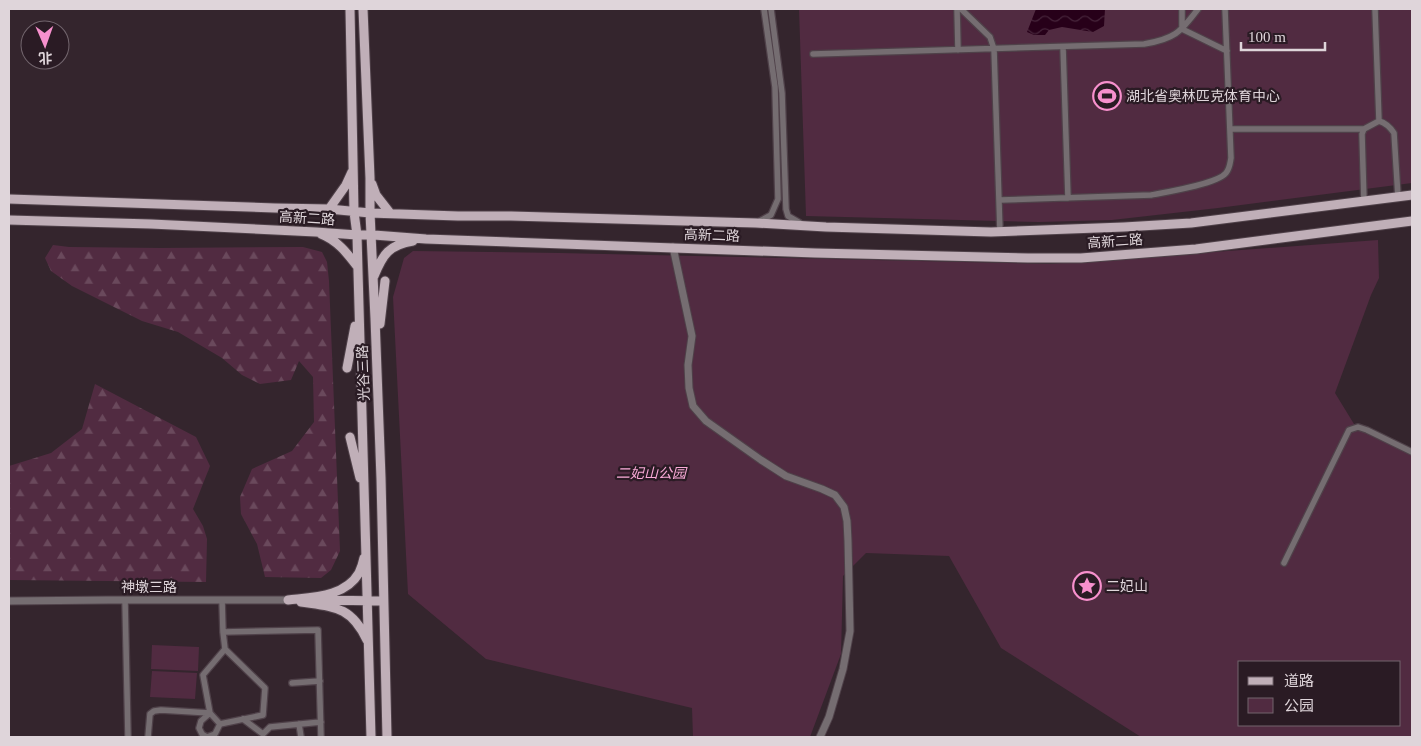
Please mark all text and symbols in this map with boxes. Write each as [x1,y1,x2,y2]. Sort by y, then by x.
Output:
north arrow [20,20,70,70]
scale bar [1241,20,1325,52]
text: 100 m [1248,29,1286,45]
text: 北 [38,50,53,65]
sports icon: 湖北省奥林匹克体育中心 [1092,81,1122,111]
place label: 湖北省奥林匹克体育中心 [1126,88,1280,104]
street label: 高新二路 [279,210,335,227]
street label: 高新二路 [684,227,740,244]
street label: 高新二路 [1087,232,1143,251]
street label: 光谷三路 [355,345,372,401]
park label: 二妃山公园 [616,466,688,481]
place icon: 二妃山 [1072,571,1102,601]
place label: 二妃山 [1106,578,1148,594]
street label: 神墩三路 [121,579,177,595]
legend [1238,661,1401,726]
text: 道路 [1284,673,1314,689]
text: 公园 [1284,698,1314,714]

